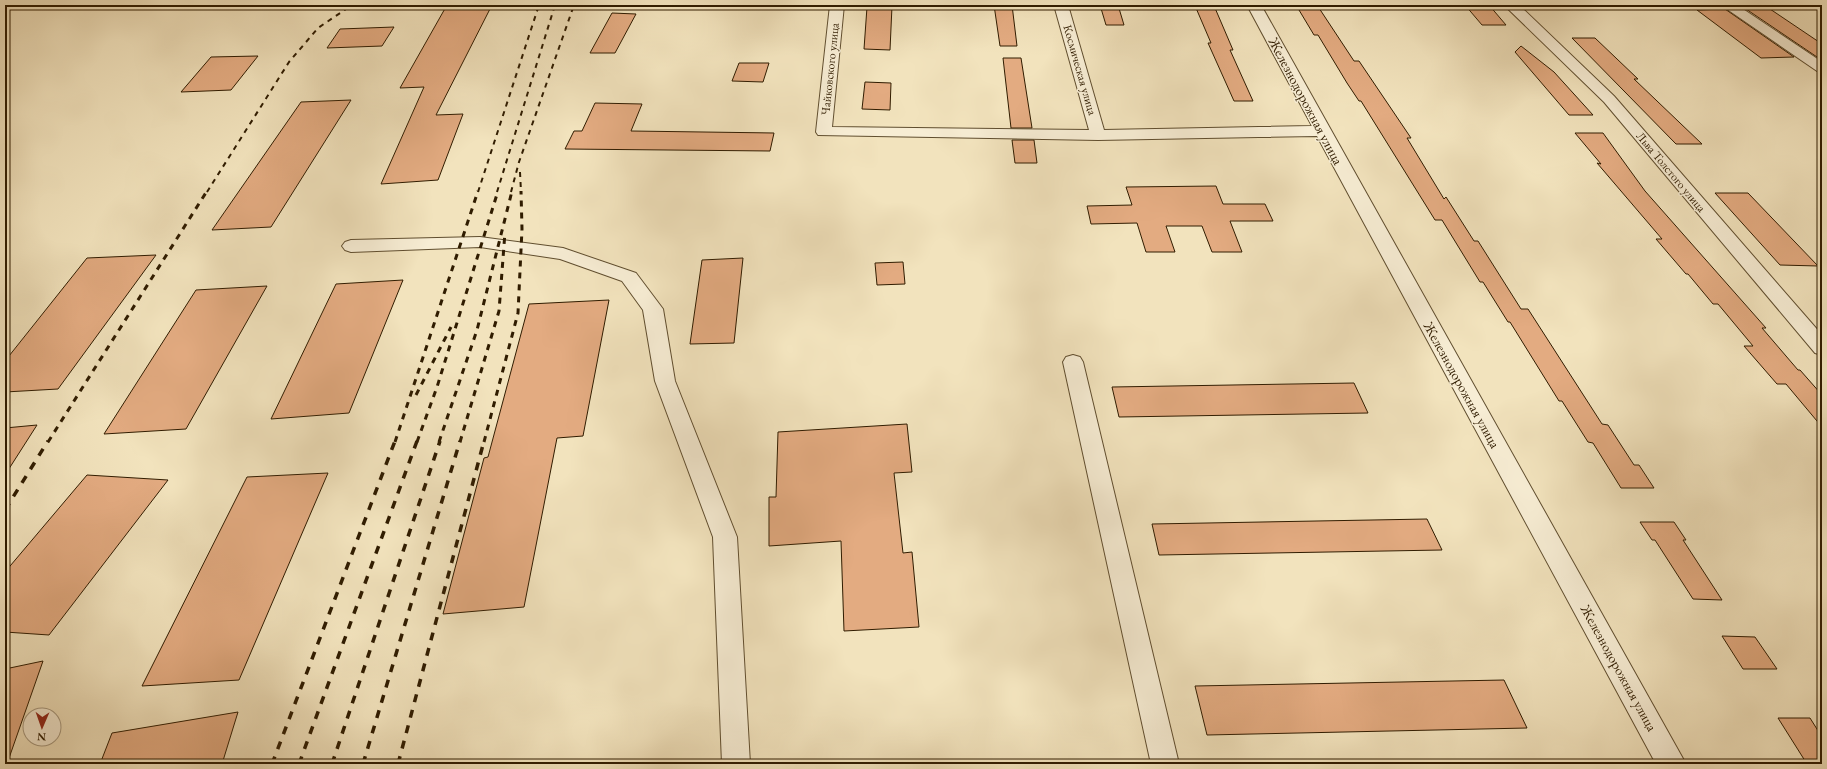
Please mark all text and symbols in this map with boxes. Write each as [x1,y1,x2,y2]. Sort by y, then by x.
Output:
street label: Чайковского улица [817,22,843,116]
street label: Космическая улица [1059,23,1101,117]
street label: Железнодорожная улица [1264,33,1347,168]
street label: Льва Толстого улица [1633,129,1709,216]
street label: Железнодорожная улица [1419,318,1504,452]
street label: Железнодорожная улица [1576,601,1661,735]
north arrow [22,707,62,747]
text: N [37,730,46,744]

